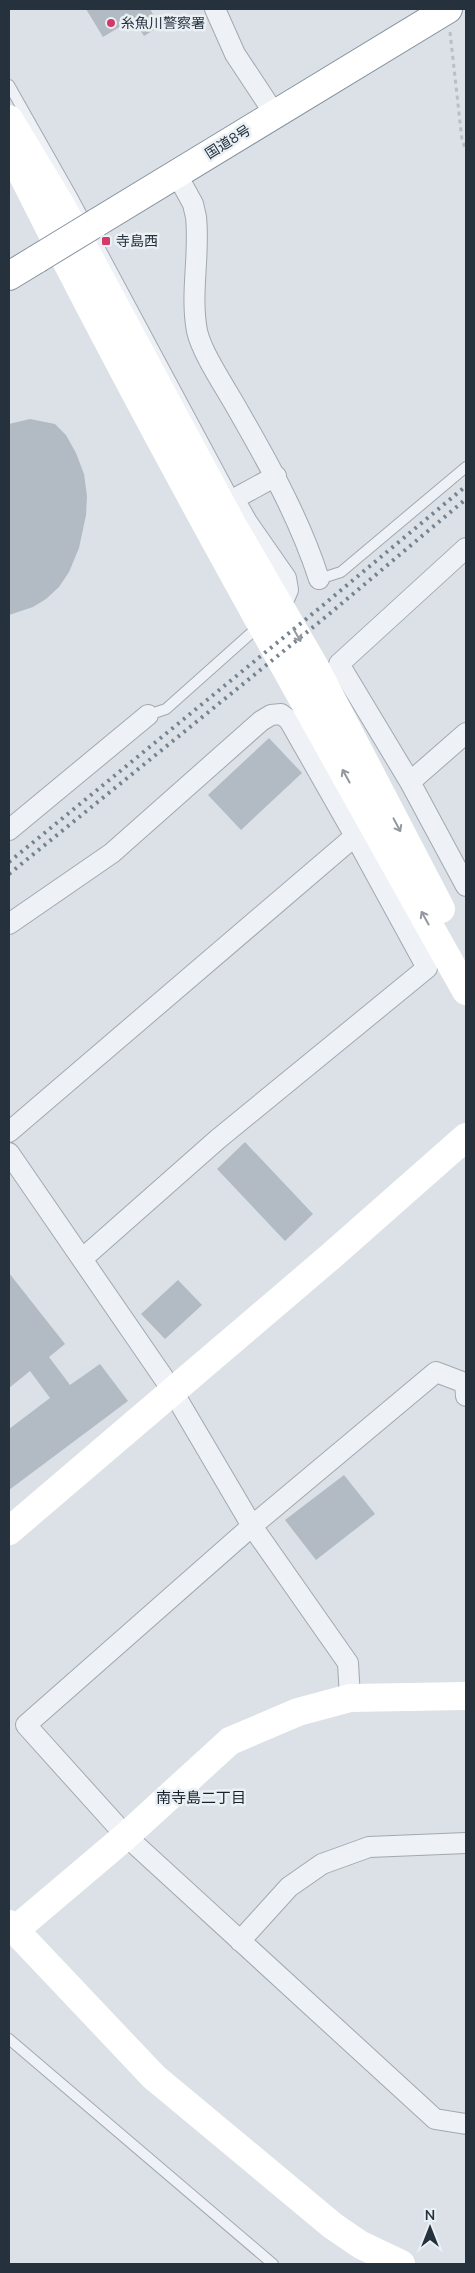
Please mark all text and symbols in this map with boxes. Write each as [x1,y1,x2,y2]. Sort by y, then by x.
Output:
place label: 糸魚川警察署 [121,14,205,33]
marker: 糸魚川警察署 [105,17,117,29]
street label: 国道8号 [202,121,254,163]
place label: 寺島西 [116,232,158,251]
marker: 寺島西 [100,235,112,247]
one-way arrow [292,628,302,642]
one-way arrow [341,769,350,784]
one-way arrow [393,817,403,832]
one-way arrow [420,911,430,925]
district label: 南寺島二丁目 [156,1788,246,1808]
north arrow [405,2203,455,2253]
text: N [425,2206,435,2225]

